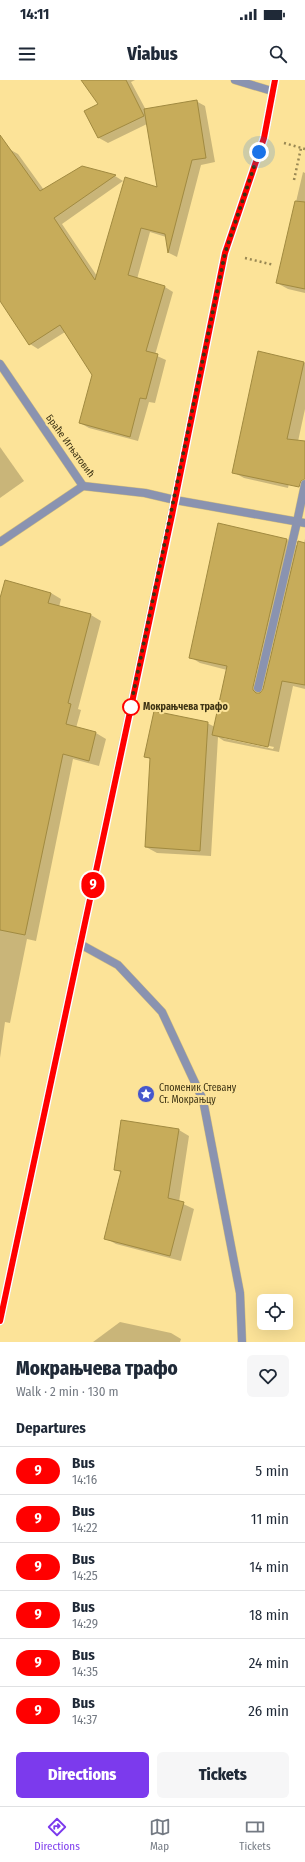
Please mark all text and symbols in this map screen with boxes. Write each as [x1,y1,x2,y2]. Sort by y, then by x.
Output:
text: 14:11 [20,5,49,23]
icon: menu [16,43,38,65]
text: Viabus [127,43,178,65]
icon: search [267,43,289,65]
your location [249,142,269,162]
street label: Браће Игњатовић [43,412,97,480]
marker: Мокрањчева трафо [122,698,140,716]
place label: Мокрањчева трафо [143,701,228,713]
line badge: 9 [80,872,106,898]
text: 9 [89,876,97,893]
place label: Споменик Стевану Ст. Мокрањцу [159,1082,237,1106]
place icon: Споменик Стевану Ст. Мокрањцу [136,1084,156,1104]
map controls [257,1294,293,1330]
button: locate [257,1294,293,1330]
button: heart [247,1355,289,1397]
text: Мокрањчева трафо [16,1357,178,1380]
text: Walk · 2 min · 130 m [16,1384,118,1399]
text: Departures [16,1419,86,1437]
text: Bus [72,1454,95,1472]
text: 9 [34,1462,42,1479]
text: 5 min [255,1462,289,1480]
text: 14:16 [72,1472,97,1487]
text: Bus [72,1502,95,1520]
text: 9 [34,1510,42,1527]
text: 11 min [251,1510,289,1528]
text: 14:22 [72,1520,98,1535]
text: Bus [72,1550,95,1568]
text: 9 [34,1558,42,1575]
text: 14 min [249,1558,289,1576]
text: 14:25 [72,1568,98,1583]
text: Bus [72,1598,95,1616]
text: 9 [34,1606,42,1623]
text: 18 min [249,1606,289,1624]
text: 14:29 [72,1616,98,1631]
text: Bus [72,1646,95,1664]
text: 9 [34,1654,42,1671]
text: 24 min [249,1654,289,1672]
text: 14:35 [72,1664,98,1679]
text: Bus [72,1694,95,1712]
text: 9 [34,1702,42,1719]
text: 26 min [248,1702,289,1720]
text: 14:37 [72,1712,97,1727]
button: Directions [16,1752,149,1798]
button: Tickets [157,1752,289,1798]
tab: Directions [34,1816,80,1853]
tab: Map [149,1816,171,1853]
tab: Tickets [239,1816,271,1853]

